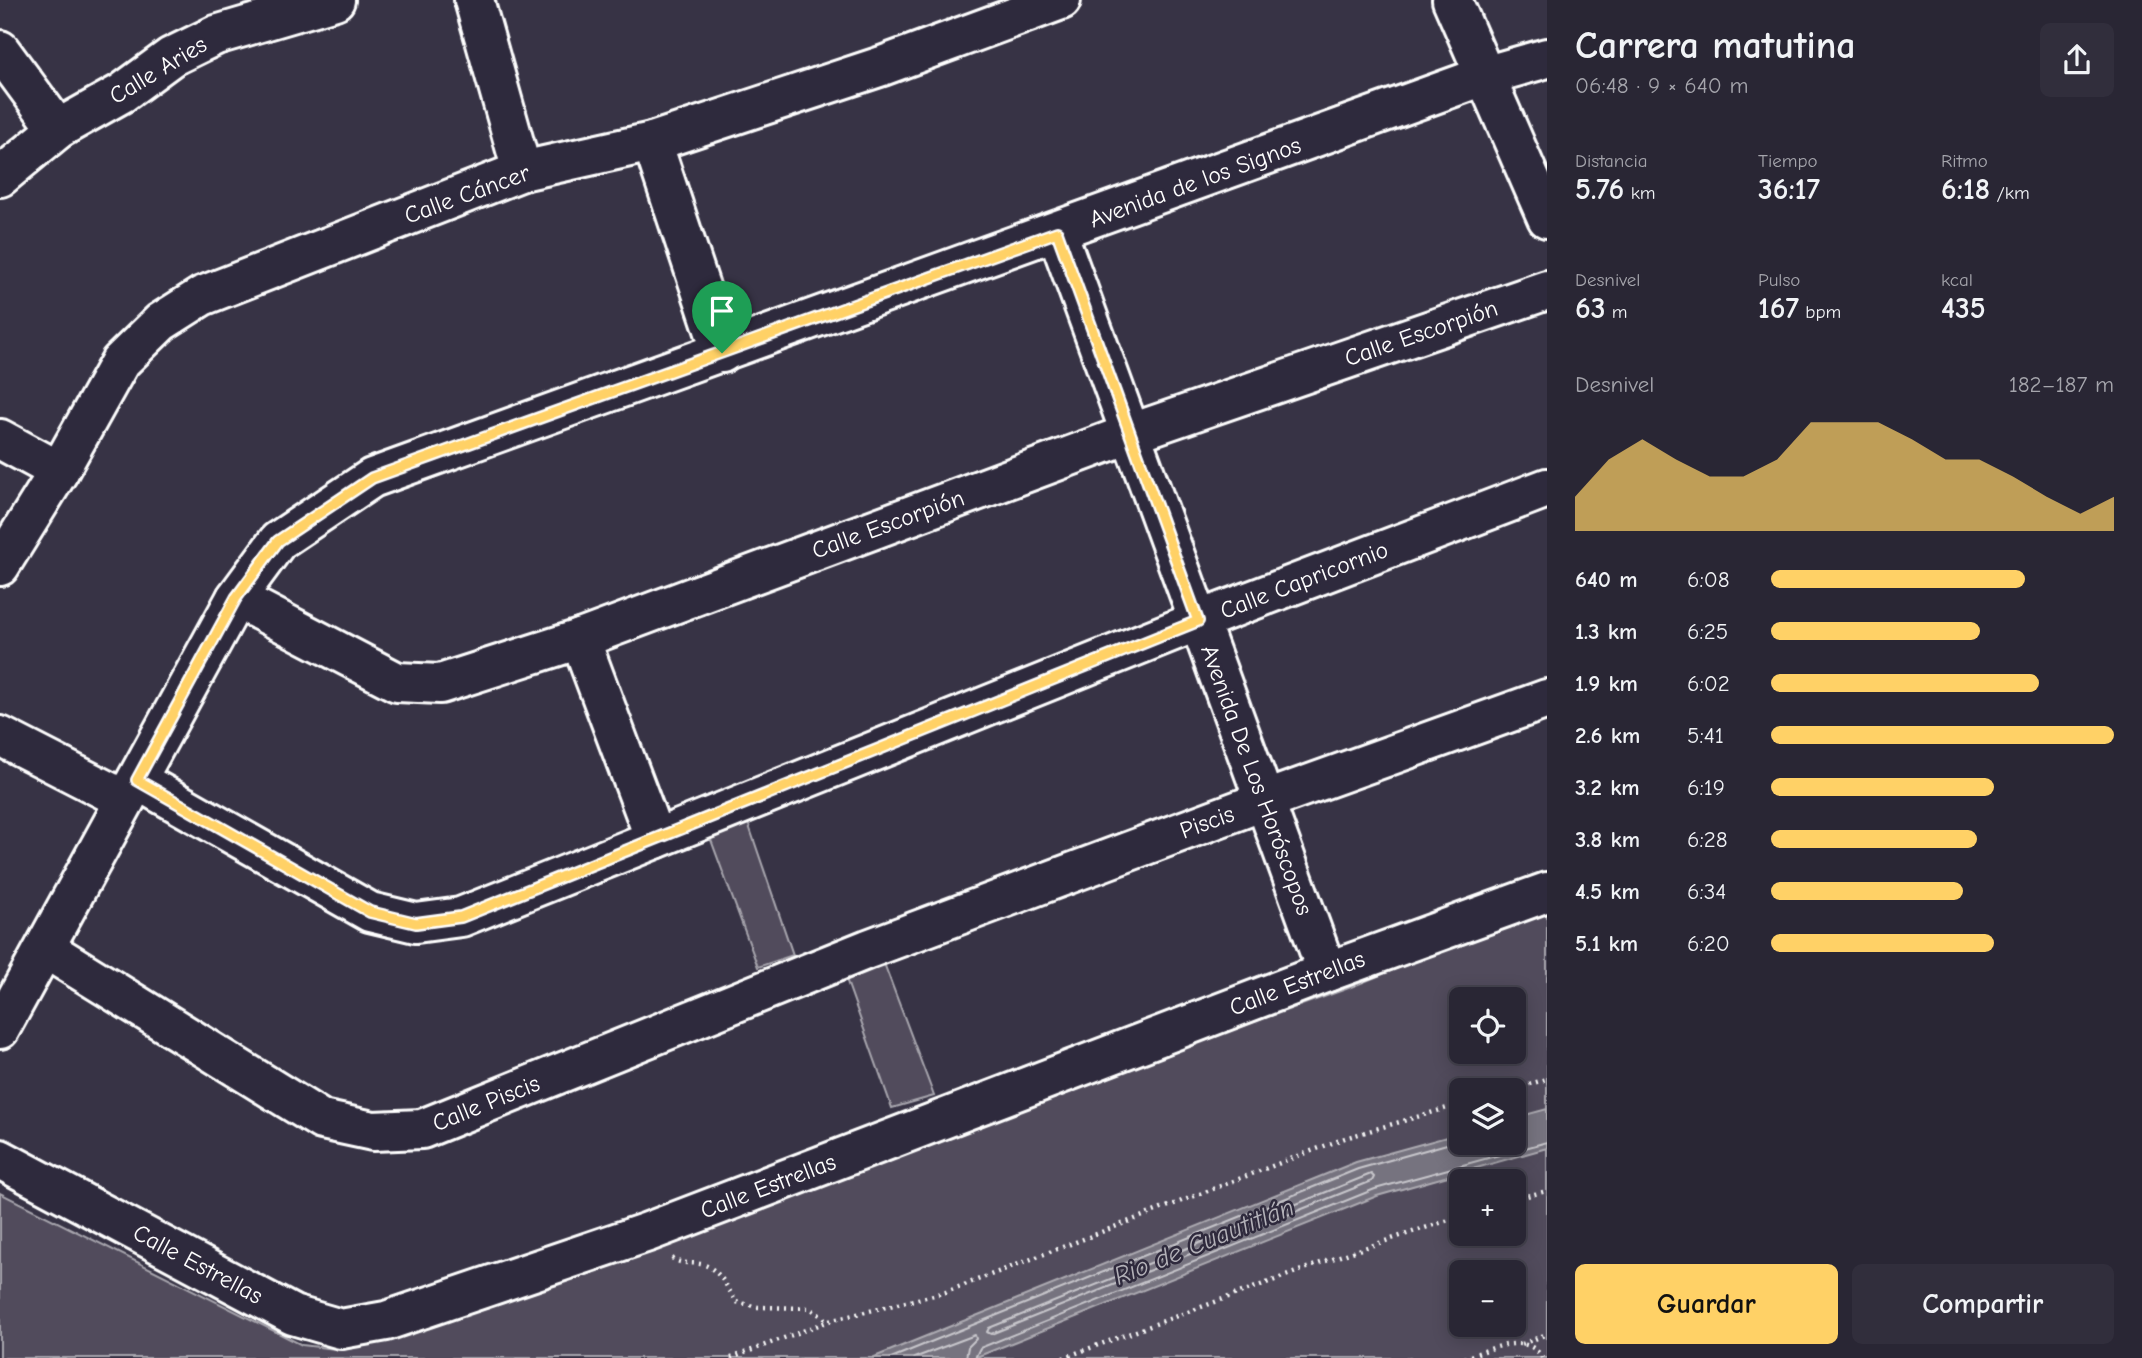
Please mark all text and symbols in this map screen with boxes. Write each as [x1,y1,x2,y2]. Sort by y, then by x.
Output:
button: share [2040,23,2114,97]
text: Carrera matutina [1575,24,1856,68]
street label: Calle Aries [104,30,212,110]
text: 06:48 · 9 × 640 m [1575,72,1749,99]
street label: Avenida de los Signos [1085,131,1305,233]
text: Distancia [1575,150,1648,172]
text: Tiempo [1758,150,1818,172]
text: Ritmo [1941,150,1988,172]
street label: Calle Cáncer [401,158,534,230]
text: 5.76 [1575,172,1624,207]
text: 36:17 [1758,172,1820,207]
text: 6:18 [1941,172,1990,207]
text: km [1624,182,1656,204]
text: /km [1990,182,2030,204]
text: Desnivel [1575,269,1640,291]
text: Pulso [1758,269,1800,291]
text: kcal [1941,269,1973,291]
pin [692,281,752,353]
text: 63 [1575,291,1605,326]
text: 167 [1758,291,1799,326]
text: 435 [1941,291,1986,326]
icon: arrive [703,292,741,330]
street label: Calle Escorpión [1341,294,1501,372]
text: m [1605,301,1628,323]
text: bpm [1799,301,1841,323]
text: Desnivel [1575,371,1654,398]
text: 182–187 m [2009,371,2114,398]
street label: Calle Escorpión [808,483,968,565]
street label: Calle Capricornio [1216,535,1392,625]
text: 640 m [1575,566,1637,593]
text: 6:08 [1687,566,1729,593]
text: 1.3 km [1575,618,1637,645]
text: 6:25 [1687,618,1728,645]
street label: Avenida De Los Horóscopos [1195,641,1319,919]
text: 1.9 km [1575,670,1638,697]
text: 6:02 [1687,670,1730,697]
text: 2.6 km [1575,722,1640,749]
text: 5:41 [1687,722,1724,749]
text: 3.2 km [1575,774,1640,801]
text: 6:19 [1687,774,1725,801]
street label: Piscis [1176,799,1238,845]
text: 3.8 km [1575,826,1640,853]
text: 6:28 [1687,826,1728,853]
text: 4.5 km [1575,878,1640,905]
text: 6:34 [1687,878,1726,905]
text: 5.1 km [1575,930,1638,957]
text: 6:20 [1687,930,1730,957]
street label: Calle Estrellas [1225,944,1369,1022]
map controls [1449,987,1526,1337]
button: locate [1449,987,1526,1064]
street label: Calle Piscis [428,1069,544,1137]
button: layers [1449,1078,1526,1155]
street label: Calle Estrellas [696,1147,840,1225]
button: + [1449,1169,1526,1246]
water label: Rio de Cuautitlán [1110,1192,1298,1292]
street label: Calle Estrellas [128,1218,268,1310]
button: − [1449,1260,1526,1337]
button: Guardar [1575,1264,1838,1344]
button: Compartir [1852,1264,2114,1344]

